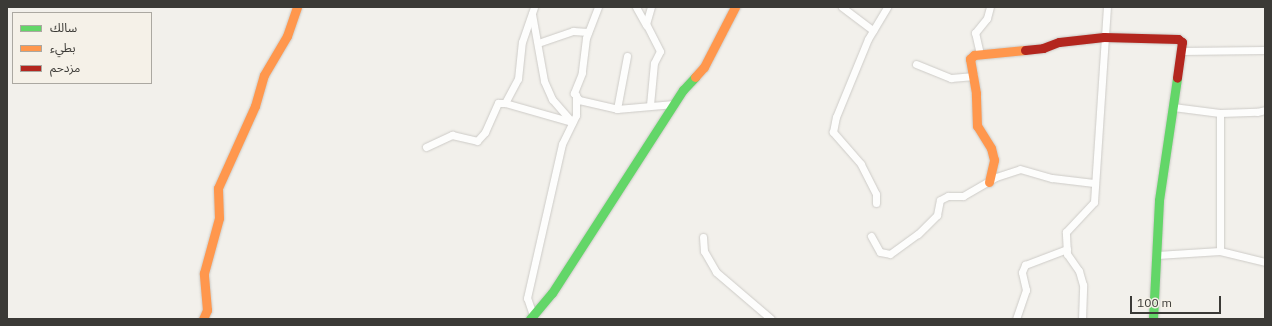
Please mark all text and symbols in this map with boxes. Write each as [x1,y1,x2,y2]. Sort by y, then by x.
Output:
legend [12,12,152,84]
text: سالك [50,20,77,35]
text: بطيء [50,40,76,55]
text: مزدحم [50,60,80,75]
scale bar [1132,288,1223,314]
text: 100 m [1137,295,1172,310]

